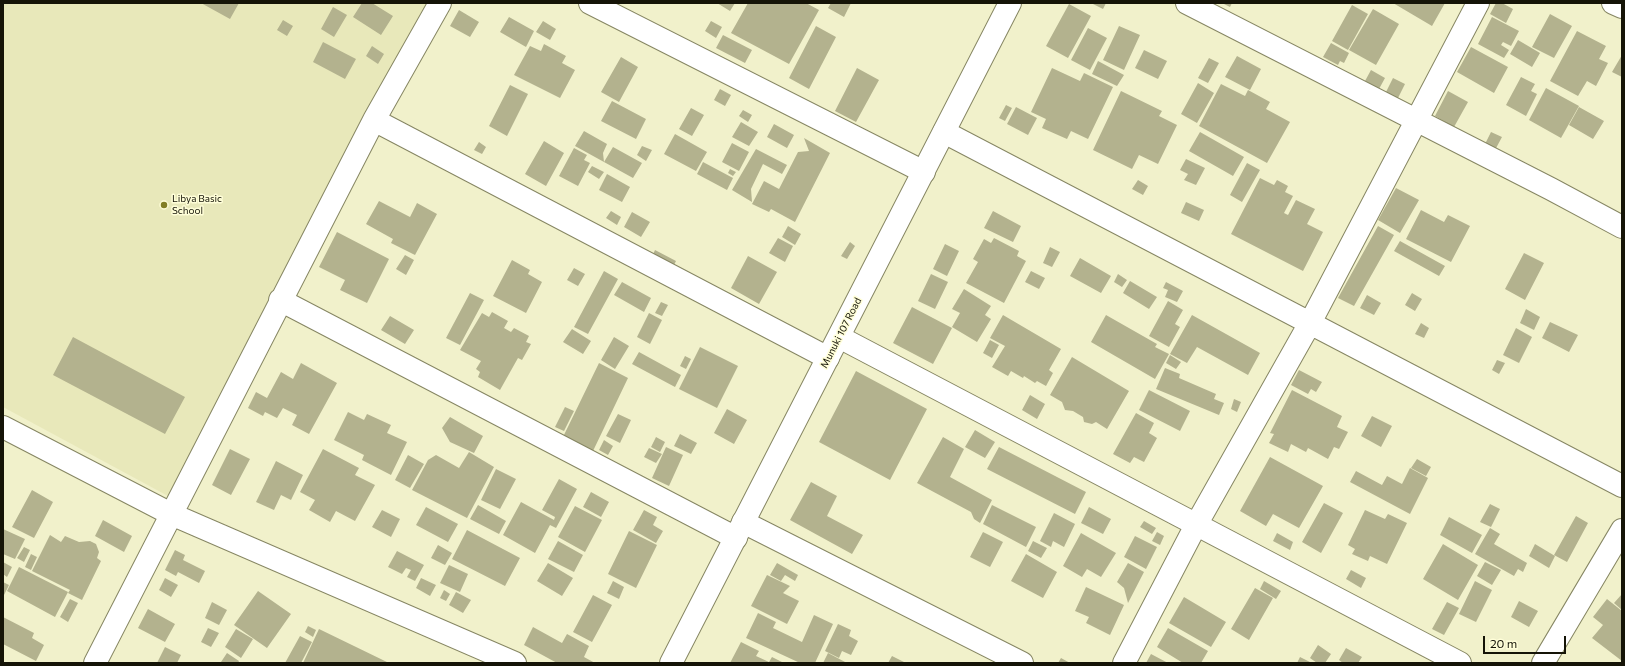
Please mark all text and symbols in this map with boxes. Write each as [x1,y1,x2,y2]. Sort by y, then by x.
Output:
place label: Libya Basic School [172,193,222,216]
marker: Libya Basic School [159,200,169,210]
street label: Munuki 107 Road [818,296,864,370]
scale bar [1485,628,1568,654]
text: 20 m [1490,636,1517,650]

